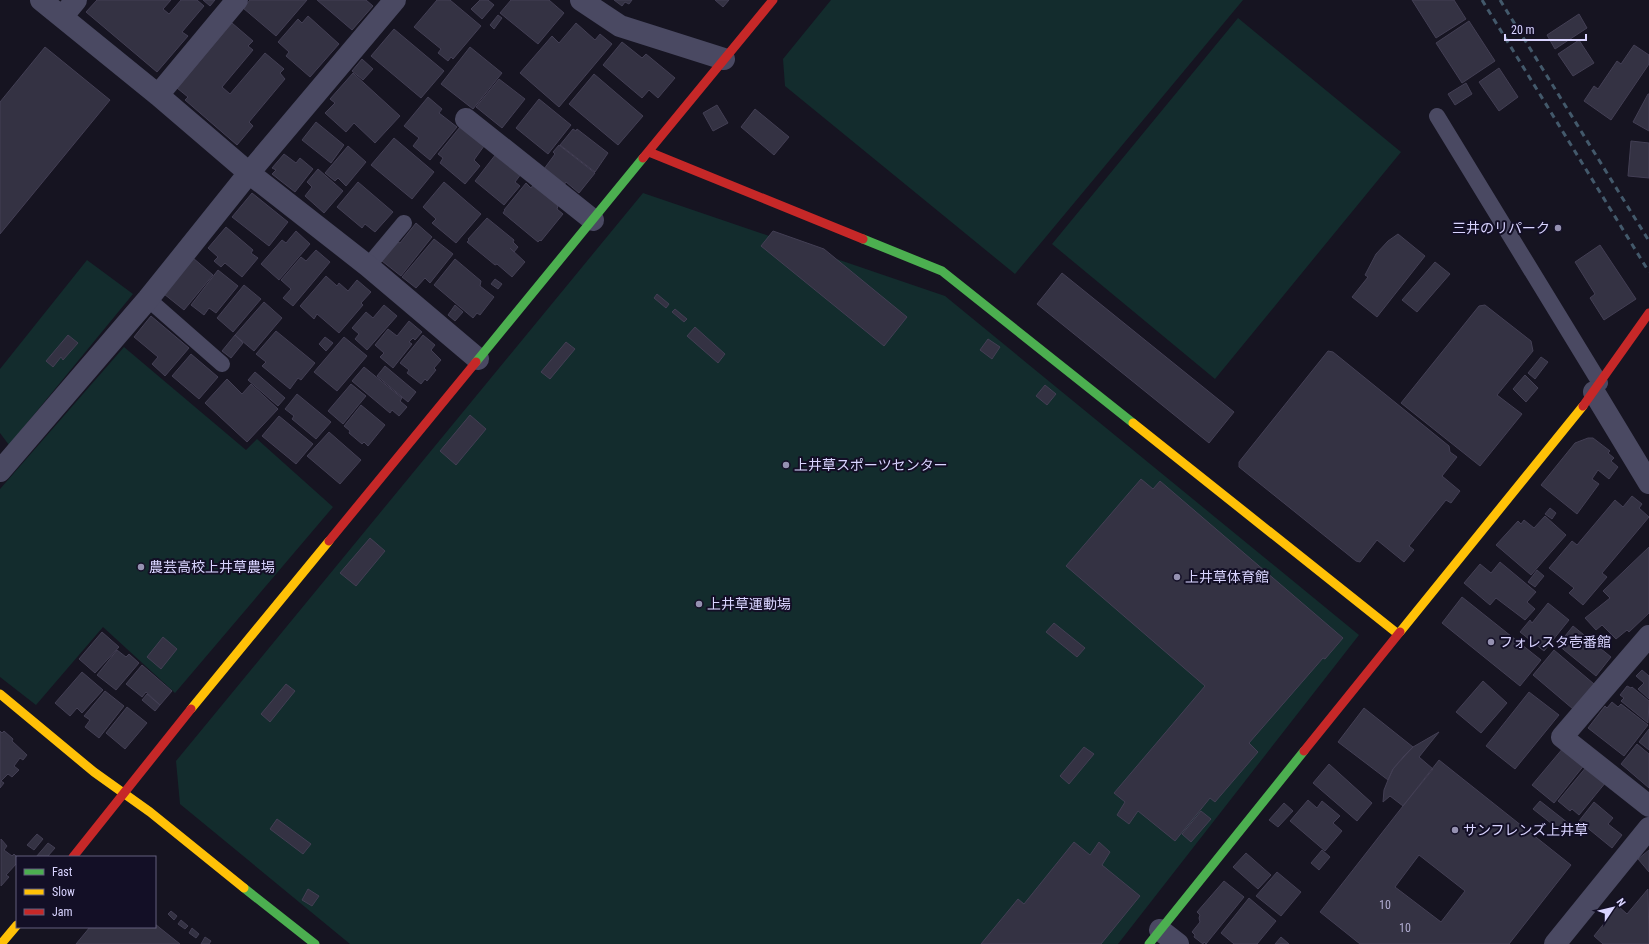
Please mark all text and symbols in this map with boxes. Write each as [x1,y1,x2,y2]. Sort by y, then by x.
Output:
scale bar [1505,16,1586,42]
text: 20 m [1511,23,1535,37]
place label: 三井のリパーク [1452,220,1550,236]
marker: 三井のリパーク [1553,223,1563,233]
place label: 上井草スポーツセンター [794,457,948,473]
marker: 上井草スポーツセンター [781,460,791,470]
place label: 農芸高校上井草農場 [149,559,275,575]
marker: 農芸高校上井草農場 [136,562,146,572]
place label: 上井草体育館 [1185,569,1269,585]
marker: 上井草体育館 [1172,572,1182,582]
place label: 上井草運動場 [707,596,791,612]
marker: 上井草運動場 [694,599,704,609]
place label: フォレスタ壱番館 [1499,634,1611,650]
marker: フォレスタ壱番館 [1486,637,1496,647]
place label: サンフレンズ上井草 [1463,822,1588,838]
marker: サンフレンズ上井草 [1450,825,1460,835]
legend [16,856,156,928]
text: Fast [52,865,73,879]
text: Slow [52,885,75,899]
north arrow [1593,888,1633,928]
text: N [1614,896,1628,909]
house number: 10 [1379,898,1391,912]
text: Jam [52,905,73,919]
house number: 10 [1399,921,1411,935]

